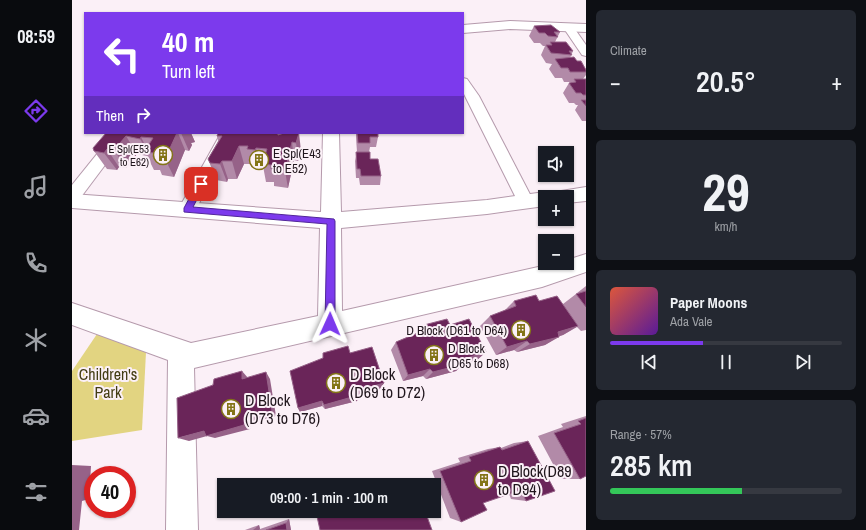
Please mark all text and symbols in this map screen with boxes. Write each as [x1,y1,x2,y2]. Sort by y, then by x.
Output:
text: 40 m [162,23,214,61]
text: 08:59 [17,24,55,49]
icon: left [96,28,148,80]
text: Climate [610,42,647,59]
text: Turn left [162,59,215,84]
text: 20.5° [696,61,756,101]
text: − [610,67,621,97]
text: + [831,67,842,97]
icon: directions [22,97,50,125]
icon: right [132,104,154,126]
text: Then [96,105,124,126]
place label: E Spl(E53 to E62) [108,142,149,169]
building icon: E Spl(E53 to E62) [152,144,174,166]
place label: E Spl(E43 to E52) [273,145,321,177]
map controls [538,146,574,270]
button: sound [538,146,574,182]
building icon: E Spl(E43 to E52) [248,149,270,171]
text: 29 [702,157,750,227]
pin [184,167,218,201]
icon: music [22,173,50,201]
icon: arrive [190,173,212,195]
button: + [538,190,574,226]
text: km/h [714,218,738,235]
button: − [538,234,574,270]
icon: phone [22,249,50,277]
text: Paper Moons [670,292,747,313]
position arrow [309,303,351,345]
text: Ada Vale [670,313,712,330]
building icon: D Block (D61 to D64) [510,319,532,341]
place label: D Block (D61 to D64) [406,322,507,339]
icon: climate [22,326,50,354]
place label: D Block (D65 to D68) [448,340,509,372]
building icon: D Block (D65 to D68) [423,344,445,366]
icon: previous [638,351,660,373]
icon: pause [715,351,737,373]
icon: next [792,351,814,373]
park label: Children's Park [79,363,137,403]
place label: D Block (D69 to D72) [350,363,425,403]
building icon: D Block (D69 to D72) [325,372,347,394]
place label: D Block (D73 to D76) [245,389,320,429]
building icon: D Block (D73 to D76) [220,398,242,420]
icon: car [22,402,50,430]
text: Range · 57% [610,426,672,443]
text: 285 km [610,445,692,485]
place label: D Block(D89 to D94) [498,460,572,500]
speed limit sign: 40 [84,466,136,518]
building icon: D Block(D89 to D94) [473,469,495,491]
icon: filters [22,478,50,506]
text: 09:00 · 1 min · 100 m [270,487,388,508]

